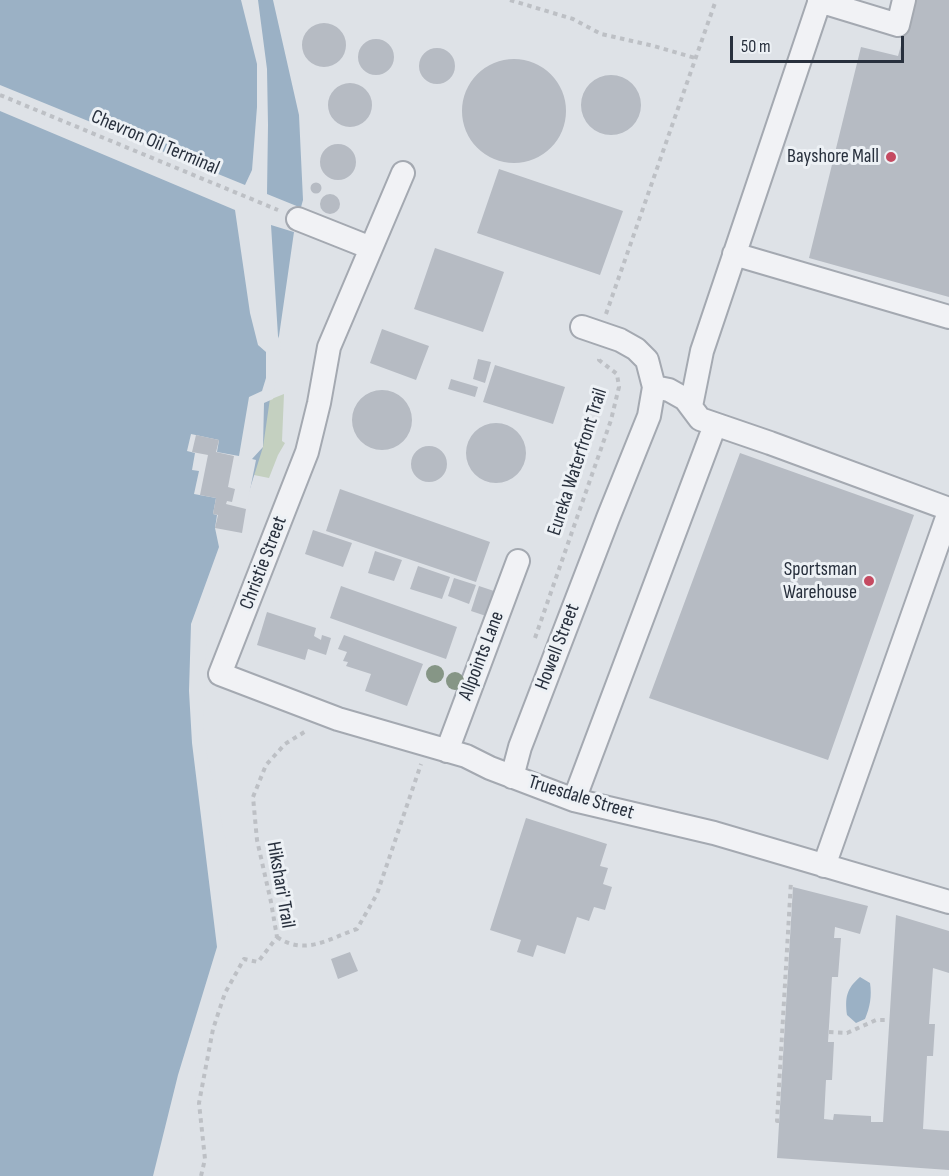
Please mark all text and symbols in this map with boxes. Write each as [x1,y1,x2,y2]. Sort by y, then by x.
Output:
scale bar [733,24,907,62]
text: 50 m [741,36,771,57]
street label: Chevron Oil Terminal [87,105,223,181]
place label: Bayshore Mall [787,145,879,169]
marker: Bayshore Mall [884,150,898,164]
street label: Eureka Waterfront Trail [543,385,613,539]
street label: Christie Street [235,513,293,613]
place label: Sportsman Warehouse [783,558,857,605]
marker: Sportsman Warehouse [862,574,876,588]
street label: Howell Street [531,601,585,693]
street label: Allpoints Lane [454,608,510,704]
street label: Truesdale Street [525,771,637,825]
street label: Hikshari' Trail [261,840,299,930]

